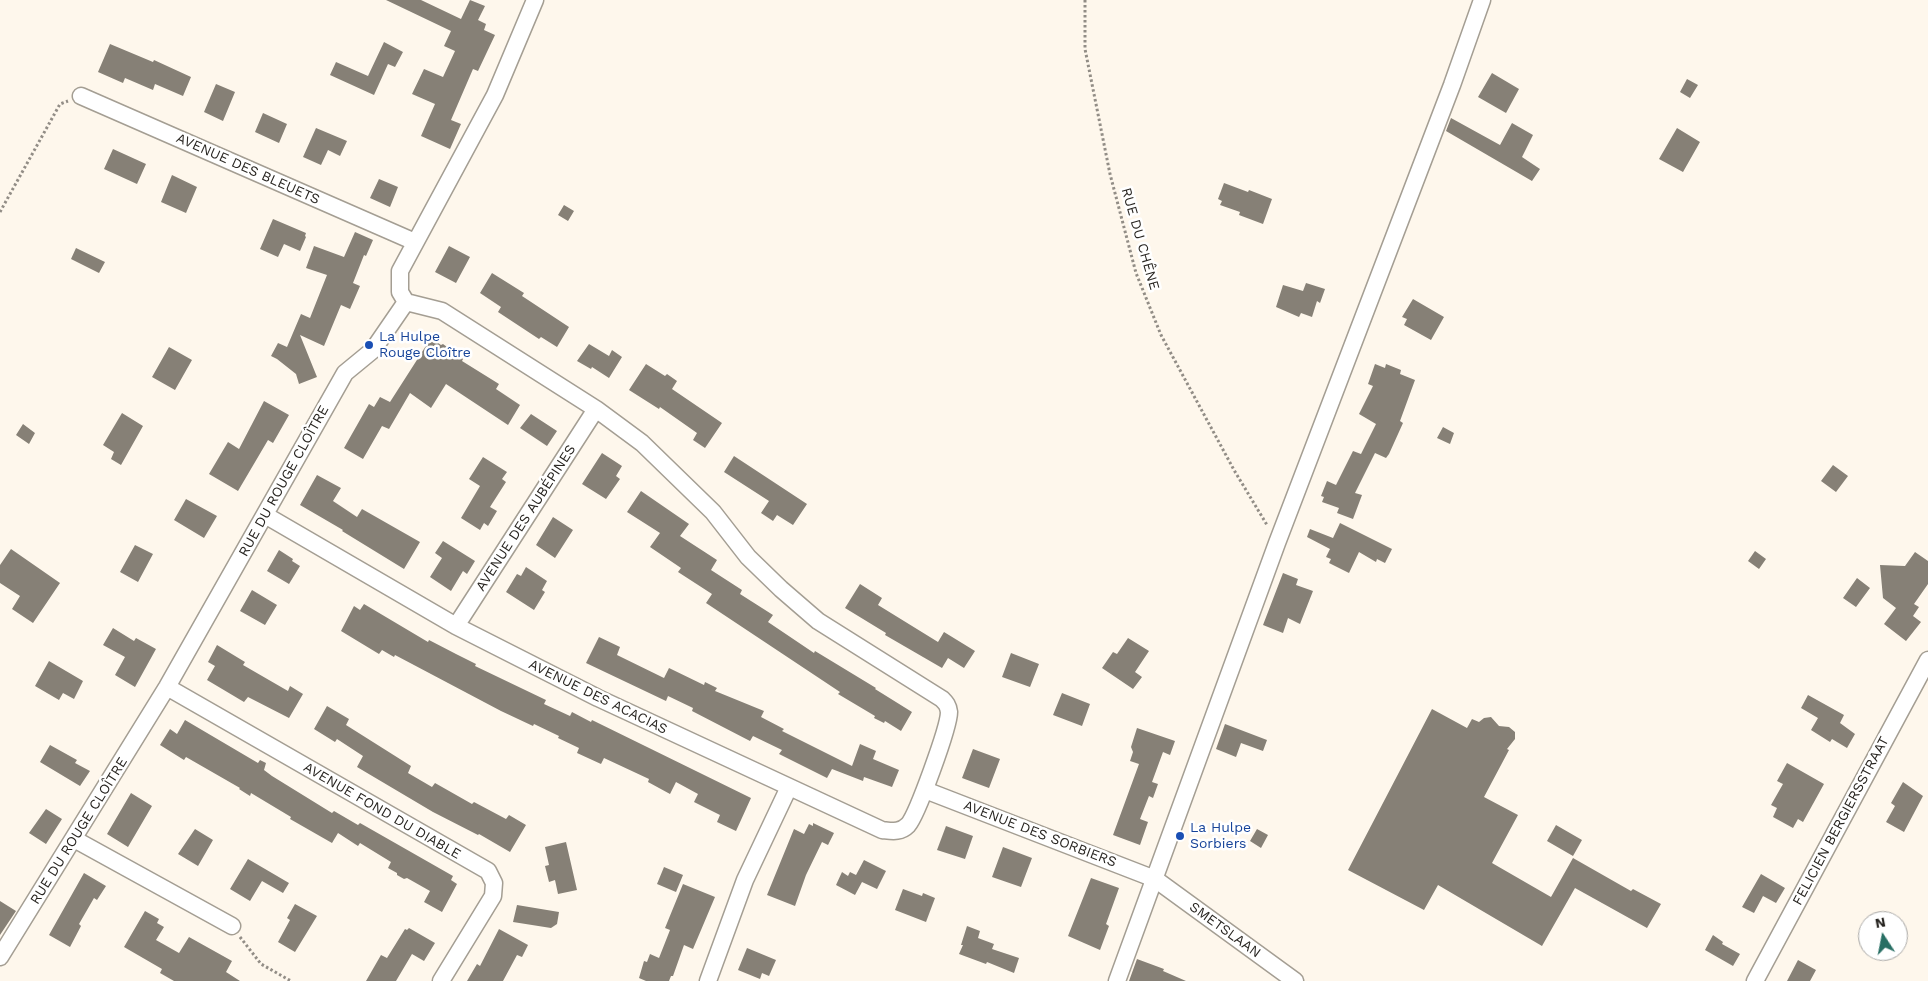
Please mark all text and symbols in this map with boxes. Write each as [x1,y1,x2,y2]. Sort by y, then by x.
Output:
street label: AVENUE DES BLEUETS [174,130,322,208]
street label: RUE DU CHÊNE [1117,186,1163,292]
place label: La Hulpe Rouge Cloître [379,329,471,362]
marker: La Hulpe Rouge Cloître [363,339,375,351]
street label: RUE DU ROUGE CLOÎTRE [235,403,333,559]
street label: AVENUE DES AUBÉPINES [472,442,580,594]
street label: AVENUE DES ACACIAS [526,656,670,738]
street label: FELICIEN BERGIERSSTRAAT [1789,734,1893,908]
street label: RUE DU ROUGE CLOÎTRE [27,754,131,908]
street label: AVENUE FOND DU DIABLE [300,759,464,863]
street label: AVENUE DES SORBIERS [961,797,1119,871]
place label: La Hulpe Sorbiers [1190,820,1251,852]
marker: La Hulpe Sorbiers [1174,830,1186,842]
street label: SMETSLAAN [1186,899,1264,961]
north arrow [1858,911,1908,961]
text: N [1874,913,1887,931]

